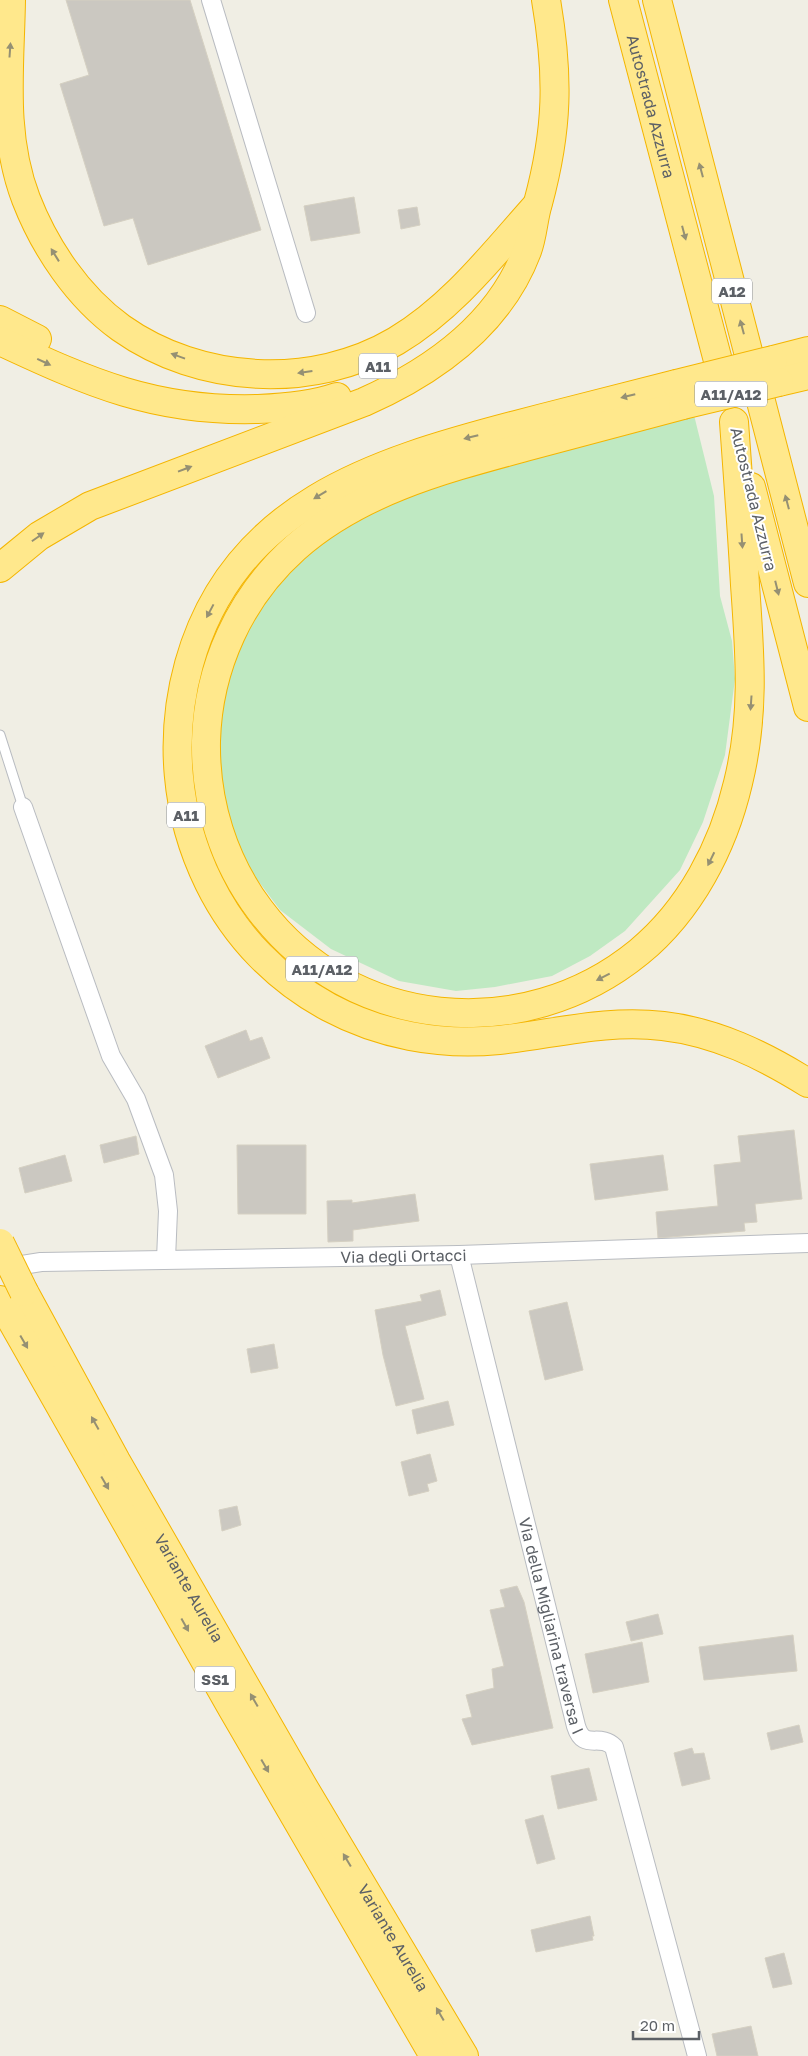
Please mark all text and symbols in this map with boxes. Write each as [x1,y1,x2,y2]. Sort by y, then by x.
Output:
street label: Autostrada Azzurra [623,33,679,180]
one-way arrow [6,42,14,58]
one-way arrow [697,163,705,178]
one-way arrow [681,226,689,241]
one-way arrow [51,249,60,262]
road number: A12 [712,278,752,304]
one-way arrow [737,320,745,335]
one-way arrow [170,352,185,360]
road number: A11 [359,354,397,378]
one-way arrow [37,358,51,366]
one-way arrow [297,368,313,376]
road number: A11/A12 [695,382,767,406]
one-way arrow [621,392,636,400]
street label: Autostrada Azzurra [726,425,782,573]
one-way arrow [464,433,479,441]
one-way arrow [178,465,192,473]
one-way arrow [314,490,327,499]
one-way arrow [783,494,791,509]
one-way arrow [31,532,45,542]
one-way arrow [739,533,747,549]
one-way arrow [773,581,781,596]
one-way arrow [206,604,214,619]
one-way arrow [747,695,755,711]
road number: A11 [167,802,205,828]
one-way arrow [707,852,715,866]
road number: A11/A12 [286,956,358,982]
one-way arrow [595,973,610,981]
street label: Via degli Ortacci [340,1245,467,1267]
one-way arrow [20,1335,28,1350]
one-way arrow [91,1415,99,1430]
one-way arrow [101,1476,109,1491]
street label: Via della Migliarina traversa I [515,1515,588,1738]
street label: Variante Aurelia [150,1530,228,1646]
one-way arrow [181,1617,189,1632]
road number: SS1 [195,1666,235,1692]
one-way arrow [249,1694,258,1707]
one-way arrow [261,1759,270,1773]
one-way arrow [343,1853,352,1866]
street label: Variante Aurelia [354,1880,433,1995]
one-way arrow [435,2007,444,2021]
scale bar [633,2008,699,2040]
text: 20 m [640,2016,675,2034]

